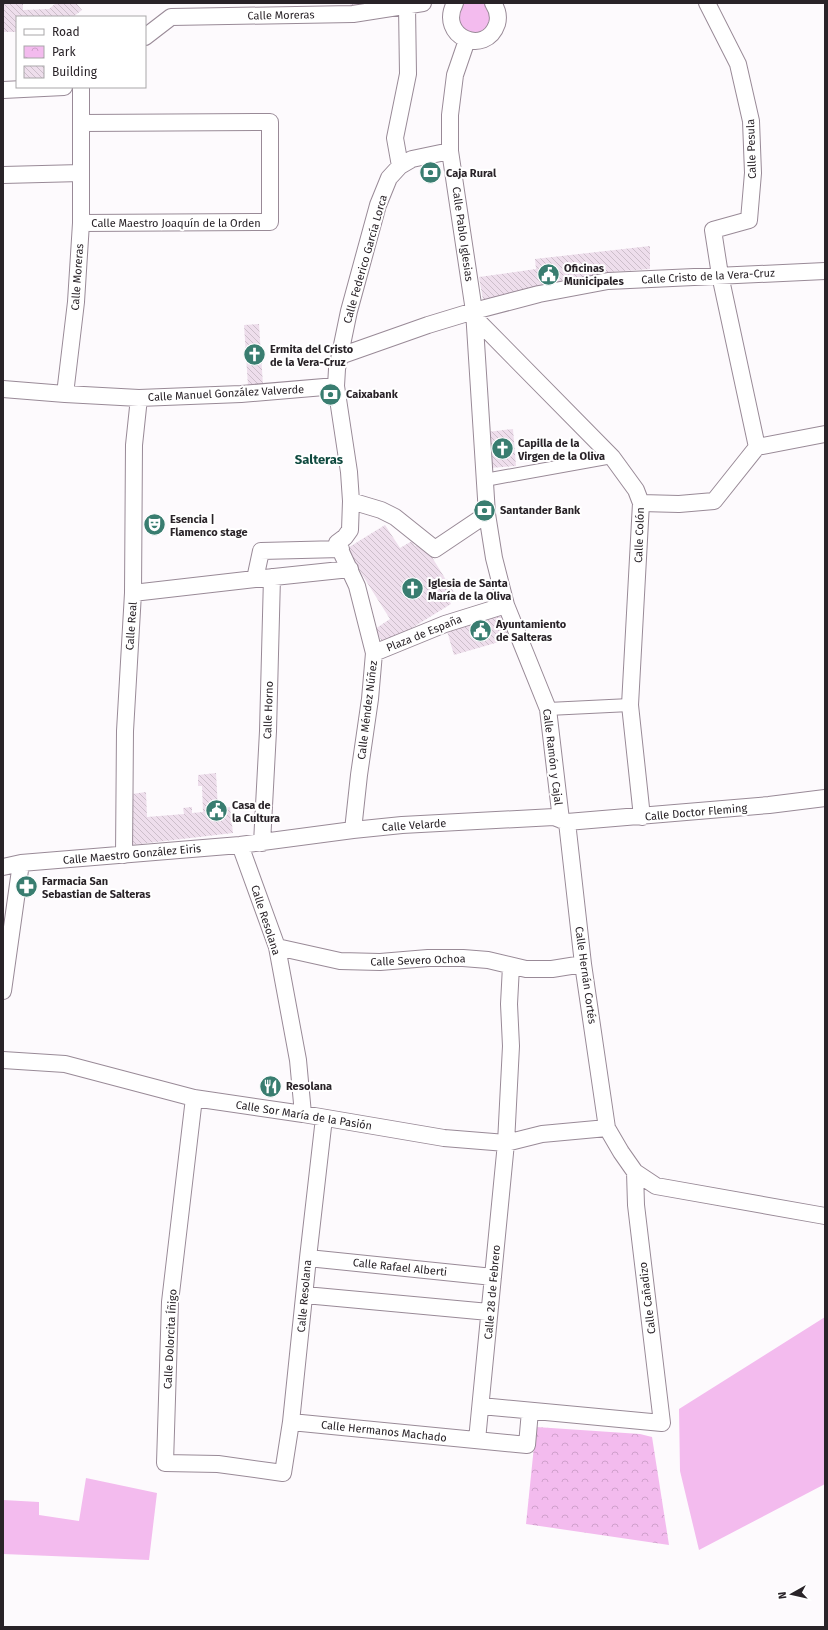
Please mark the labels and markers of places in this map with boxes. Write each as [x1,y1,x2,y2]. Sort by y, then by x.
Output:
bank icon: Caja Rural [417,160,443,186]
place label: Caja Rural [446,167,497,180]
public building icon: Oficinas Municipales [535,261,561,287]
place label: Oficinas Municipales [564,262,624,288]
church icon: Ermita del Cristo de la Vera-Cruz [241,342,267,368]
place label: Ermita del Cristo de la Vera-Cruz [270,343,354,369]
bank icon: Caixabank [317,381,343,407]
place label: Caixabank [346,388,399,401]
church icon: Capilla de la Virgen de la Oliva [489,436,515,462]
place label: Capilla de la Virgen de la Oliva [517,437,605,463]
bank icon: Santander Bank [471,497,497,523]
place label: Santander Bank [500,504,581,517]
theatre icon: Esencia | Flamenco stage [142,512,168,538]
place label: Esencia | Flamenco stage [170,513,248,539]
church icon: Iglesia de Santa María de la Oliva [399,576,425,602]
place label: Iglesia de Santa María de la Oliva [428,577,511,603]
public building icon: Ayuntamiento de Salteras [468,617,494,643]
place label: Ayuntamiento de Salteras [495,618,567,644]
public building icon: Casa de la Cultura [203,798,229,824]
place label: Casa de la Cultura [232,799,280,825]
pharmacy icon: Farmacia San Sebastian de Salteras [13,874,39,900]
place label: Farmacia San Sebastian de Salteras [42,875,151,901]
restaurant icon: Resolana [258,1073,284,1099]
place label: Resolana [286,1080,332,1093]

